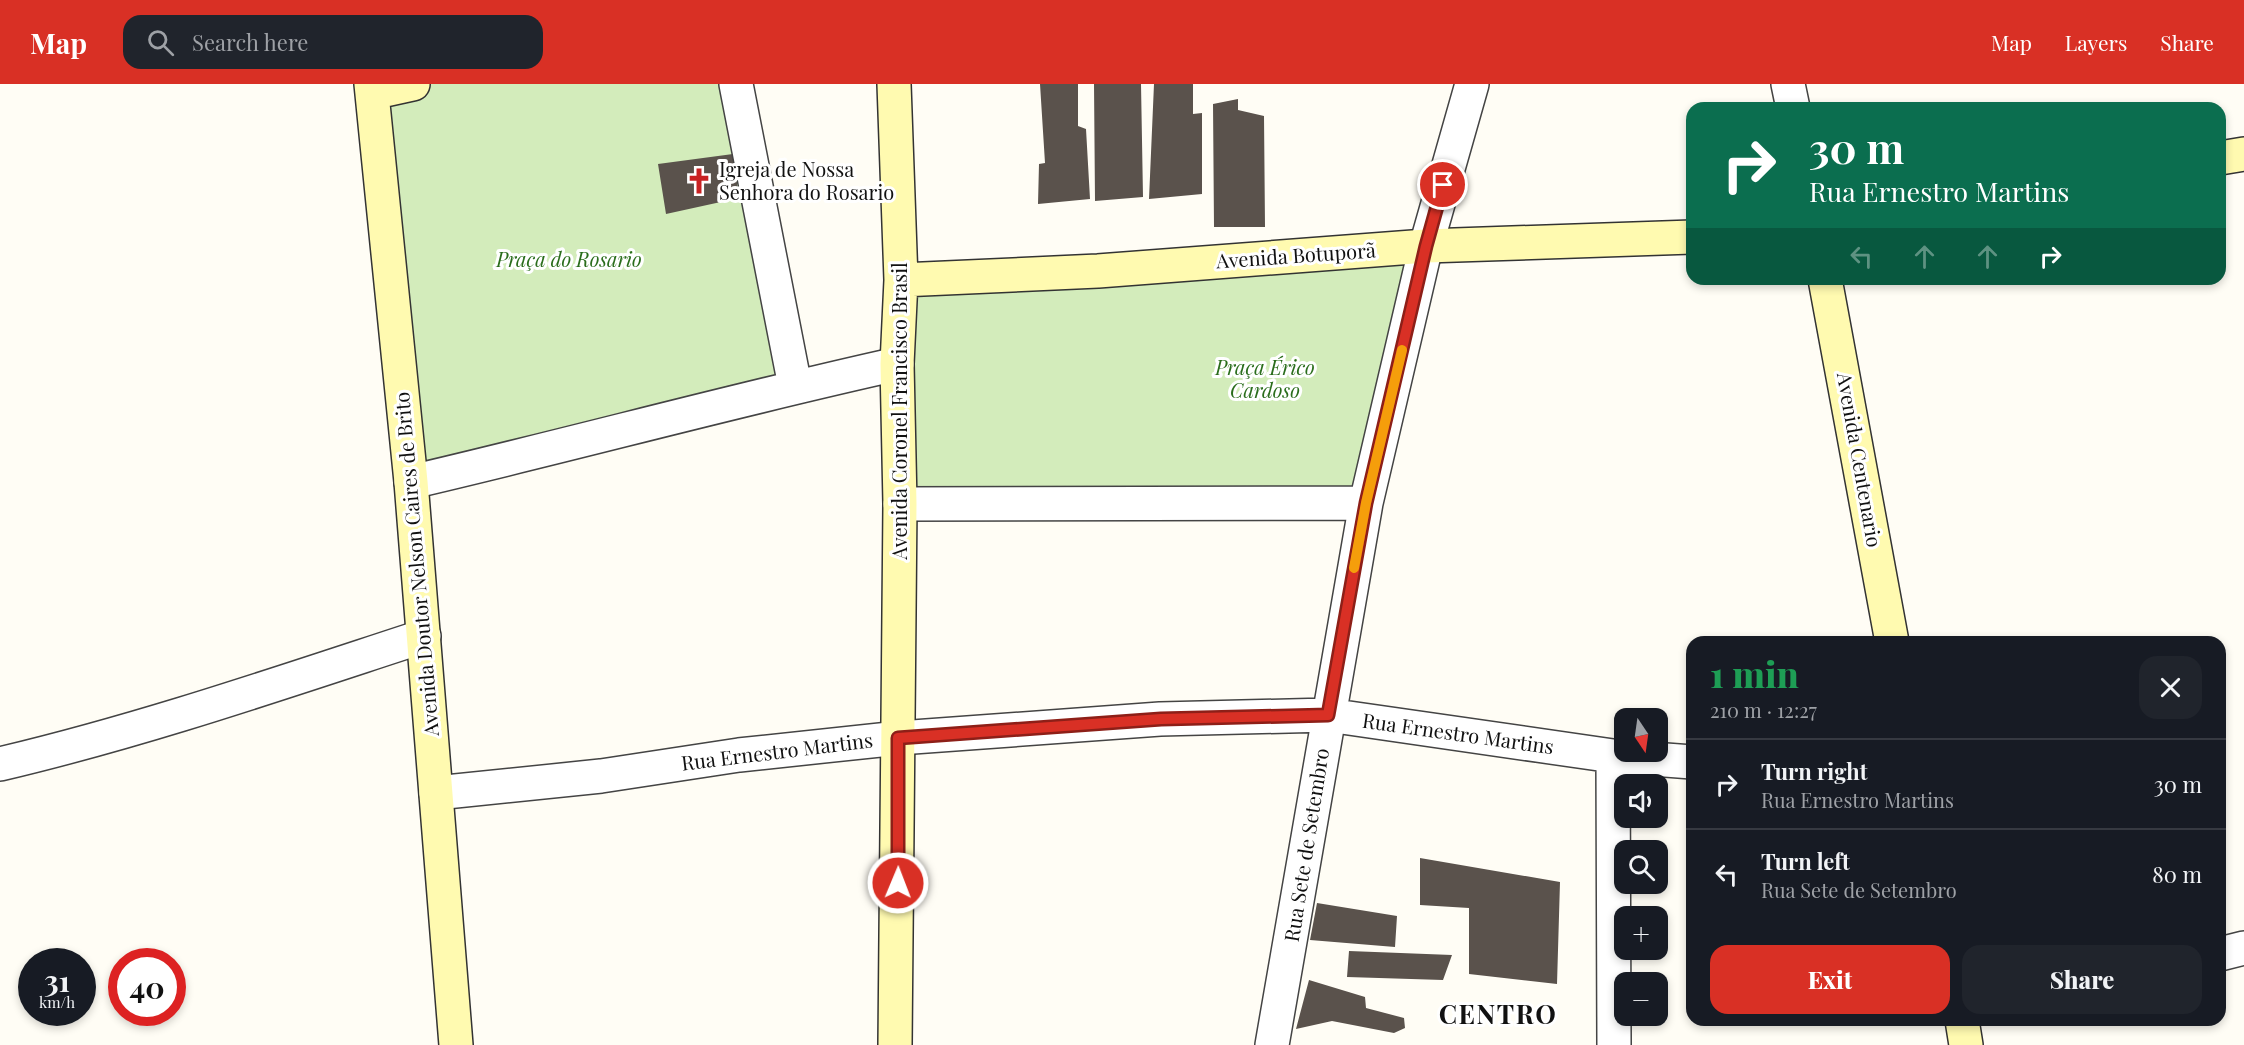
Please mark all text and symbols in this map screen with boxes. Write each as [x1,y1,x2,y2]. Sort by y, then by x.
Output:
search box [123,15,543,69]
text: Map [30,24,87,61]
icon: search [144,26,177,59]
text: Search here [192,27,308,57]
text: Map [1991,28,2032,56]
text: Layers [2065,28,2127,56]
text: Share [2160,28,2214,56]
text: 30 m [1809,119,1904,175]
icon: right [1710,126,1788,204]
place label: Igreja de Nossa Senhora do Rosario [719,155,894,205]
pin [1417,159,1468,210]
church icon: Igreja de Nossa Senhora do Rosario [684,166,714,196]
icon: arrive [1426,168,1459,201]
text: Rua Ernestro Martins [1809,173,2069,209]
street label: Avenida Botuporã [1214,235,1377,274]
icon: left [1845,240,1878,273]
icon: ahead [1908,240,1941,273]
icon: ahead [1971,240,2004,273]
icon: right [2034,240,2067,273]
park label: Praça do Rosario [495,245,642,272]
street label: Avenida Coronel Francisco Brasil [885,262,912,561]
park label: Praça Érico Cardoso [1214,353,1315,403]
street label: Avenida Centenario [1832,369,1889,549]
street label: Avenida Doutor Nelson Caires de Brito [387,391,444,738]
text: 1 min [1710,649,1799,697]
button: close [2139,656,2202,719]
text: 210 m · 12:27 [1710,696,1817,723]
street label: Rua Ernestro Martins [1361,706,1556,759]
north arrow [1614,708,1668,762]
map controls [1614,708,1668,1026]
street label: Rua Ernestro Martins [679,725,874,776]
street label: Rua Sete de Setembro [1277,746,1334,944]
text: Turn right [1761,756,1867,786]
icon: right [1710,768,1743,801]
text: 30 m [2154,769,2202,799]
button: sound [1614,774,1668,828]
text: Rua Ernestro Martins [1761,786,1954,813]
button: search [1614,840,1668,894]
text: Turn left [1761,846,1850,876]
position arrow [866,851,930,915]
icon: left [1710,858,1743,891]
text: 80 m [2152,859,2202,889]
text: Rua Sete de Setembro [1761,876,1957,903]
button: + [1614,906,1668,960]
button: Exit [1710,945,1950,1014]
button: Share [1962,945,2202,1014]
speed limit sign: 40 [108,948,186,1026]
text: 31 [44,960,70,1000]
button: − [1614,972,1668,1026]
text: km/h [39,992,75,1012]
district label: CENTRO [1439,996,1557,1031]

